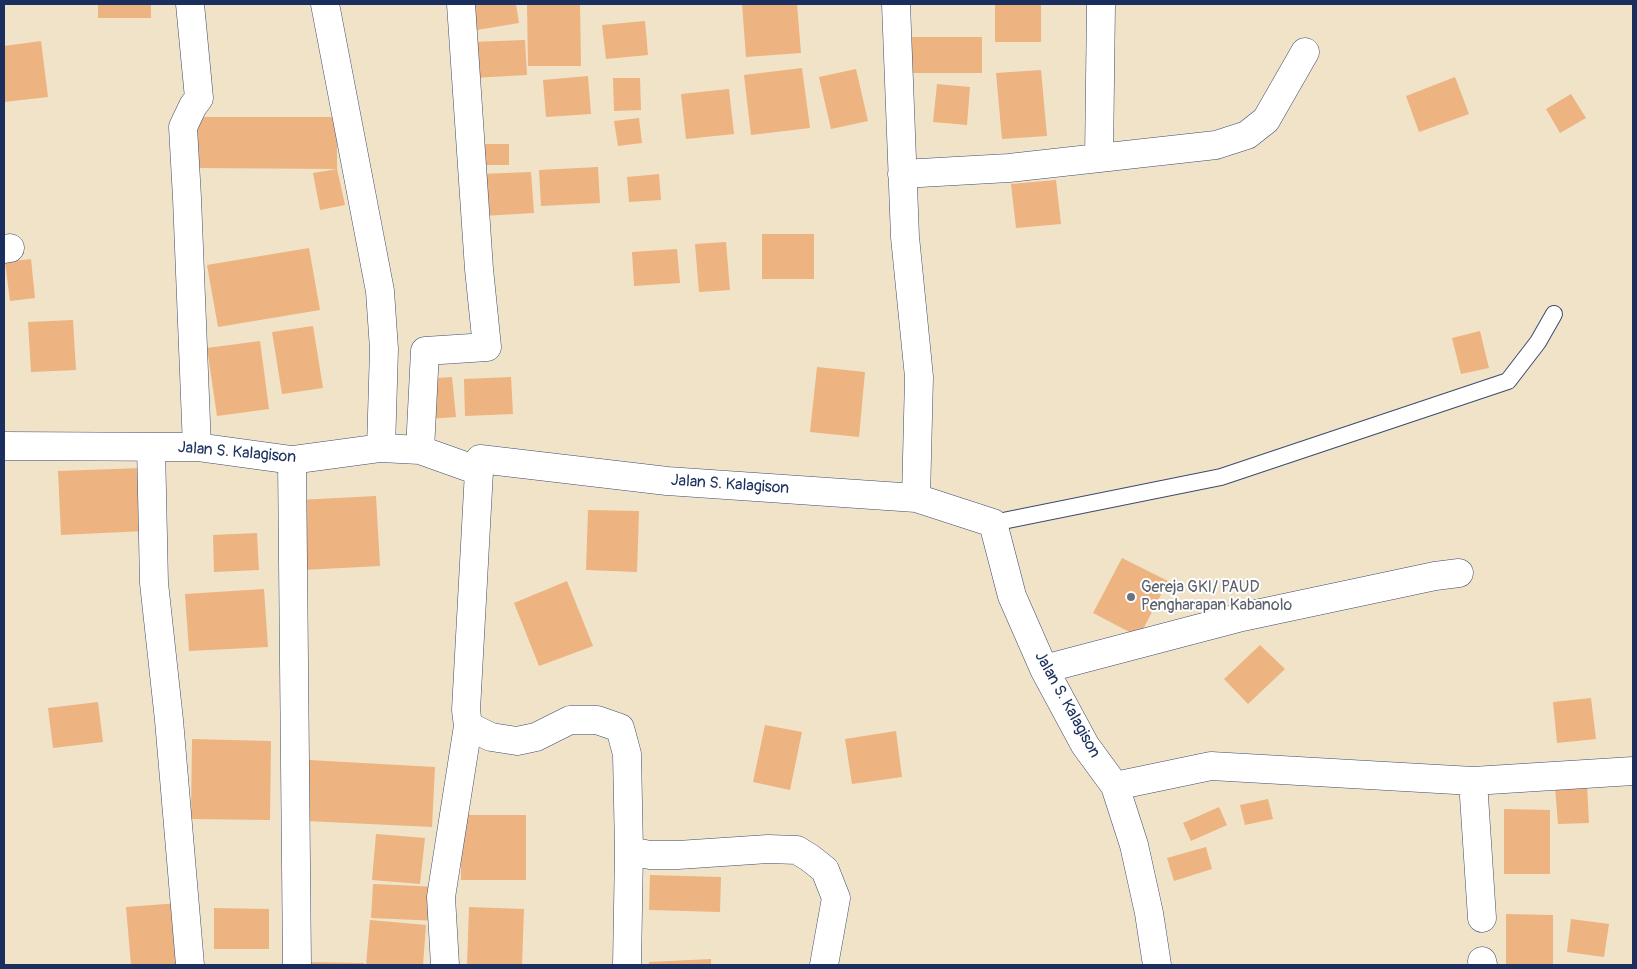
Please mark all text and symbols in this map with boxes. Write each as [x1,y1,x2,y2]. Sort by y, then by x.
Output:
street label: Jalan S. Kalagison [177,438,297,468]
street label: Jalan S. Kalagison [670,471,790,499]
place label: Gereja GKI/ PAUD Pengharapan Kabanolo [1141,578,1292,616]
marker: Gereja GKI/ PAUD Pengharapan Kabanolo [1125,591,1137,603]
street label: Jalan S. Kalagison [1030,648,1104,762]

